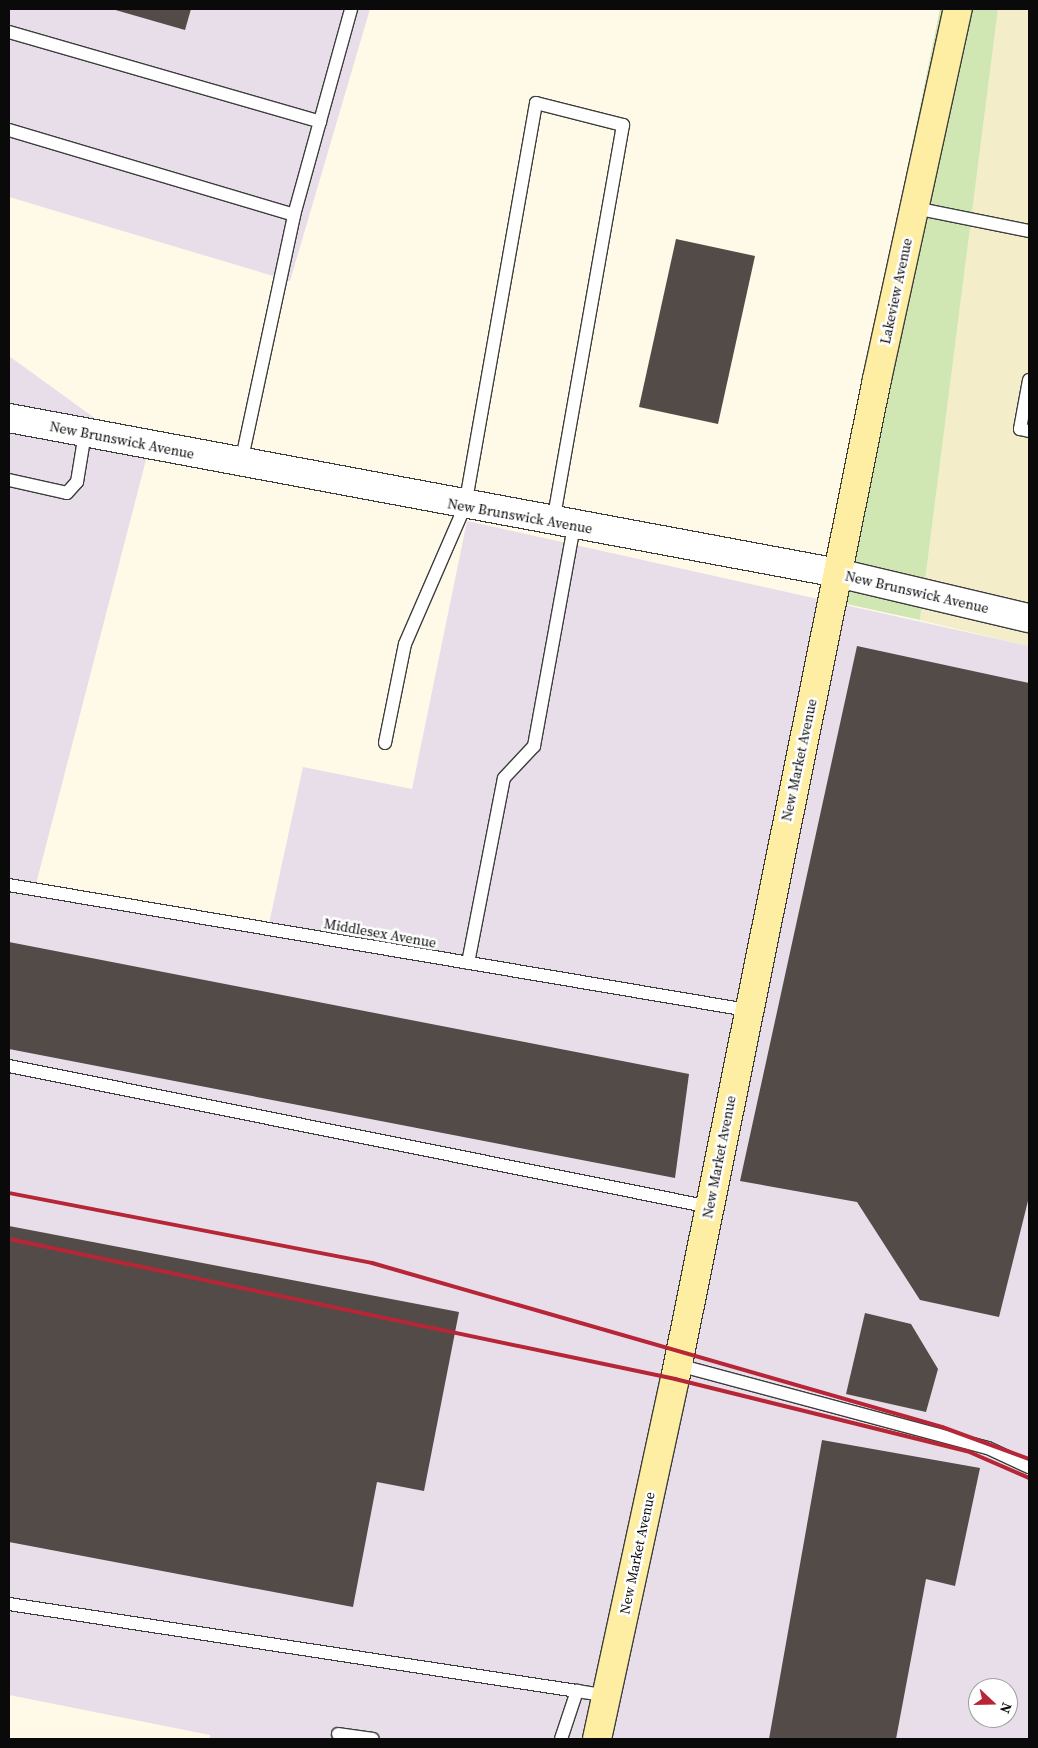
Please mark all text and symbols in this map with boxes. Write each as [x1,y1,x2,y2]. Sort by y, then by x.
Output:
street label: Lakeview Avenue [877,236,915,346]
street label: New Brunswick Avenue [48,418,196,462]
street label: New Brunswick Avenue [446,495,594,537]
street label: New Brunswick Avenue [844,567,990,617]
street label: New Market Avenue [778,697,820,823]
street label: Middlesex Avenue [323,915,437,951]
street label: New Market Avenue [699,1094,739,1220]
street label: New Market Avenue [616,1490,658,1616]
north arrow [968,1678,1018,1728]
text: N [995,1700,1017,1716]

